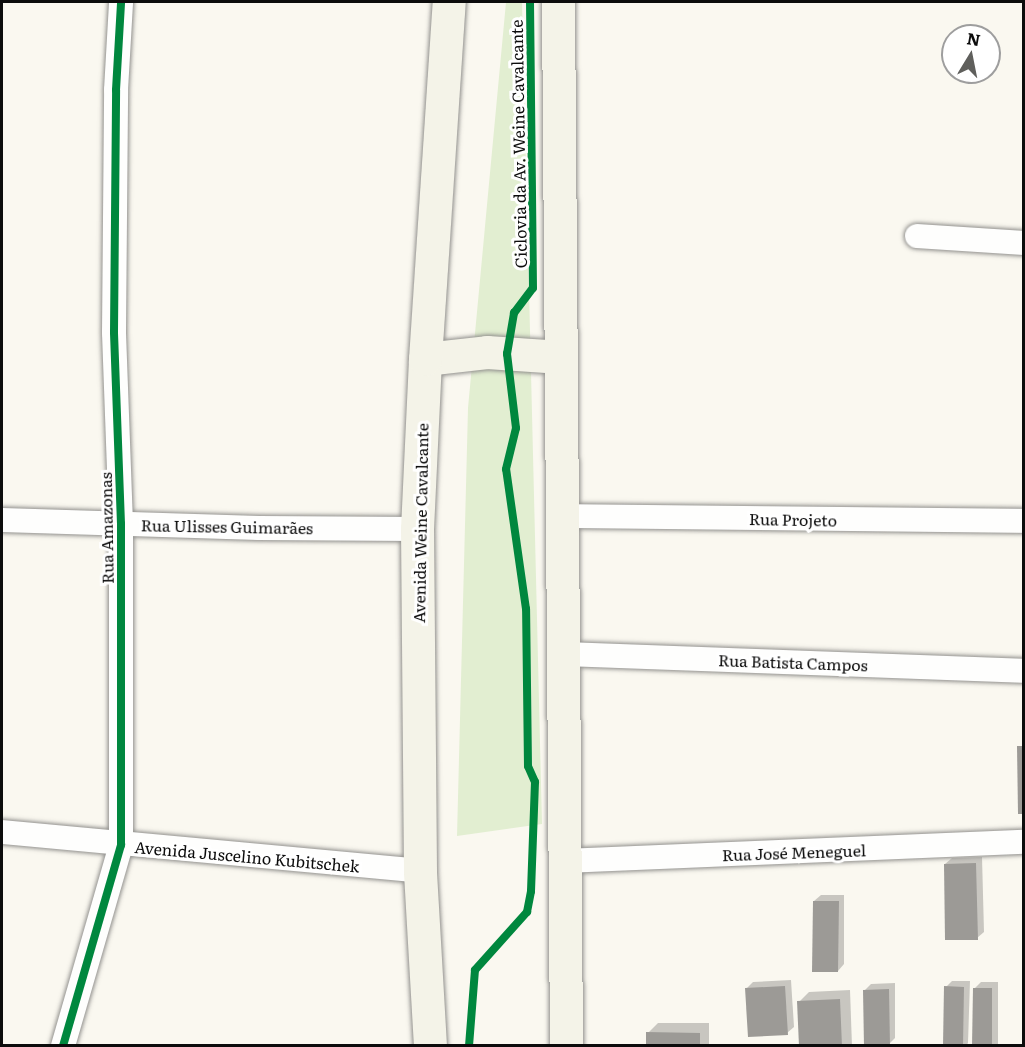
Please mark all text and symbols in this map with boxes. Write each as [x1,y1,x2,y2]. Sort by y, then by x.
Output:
street label: Ciclovia da Av. Weine Cavalcante [506,19,530,269]
north arrow [941,24,1001,84]
text: N [965,25,982,51]
street label: Avenida Weine Cavalcante [409,423,431,623]
street label: Rua Amazonas [95,472,117,584]
street label: Rua Projeto [749,509,837,529]
street label: Rua Ulisses Guimarães [141,515,313,537]
street label: Rua Batista Campos [718,650,868,674]
street label: Avenida Juscelino Kubitschek [134,837,360,875]
street label: Rua José Meneguel [722,840,866,864]

